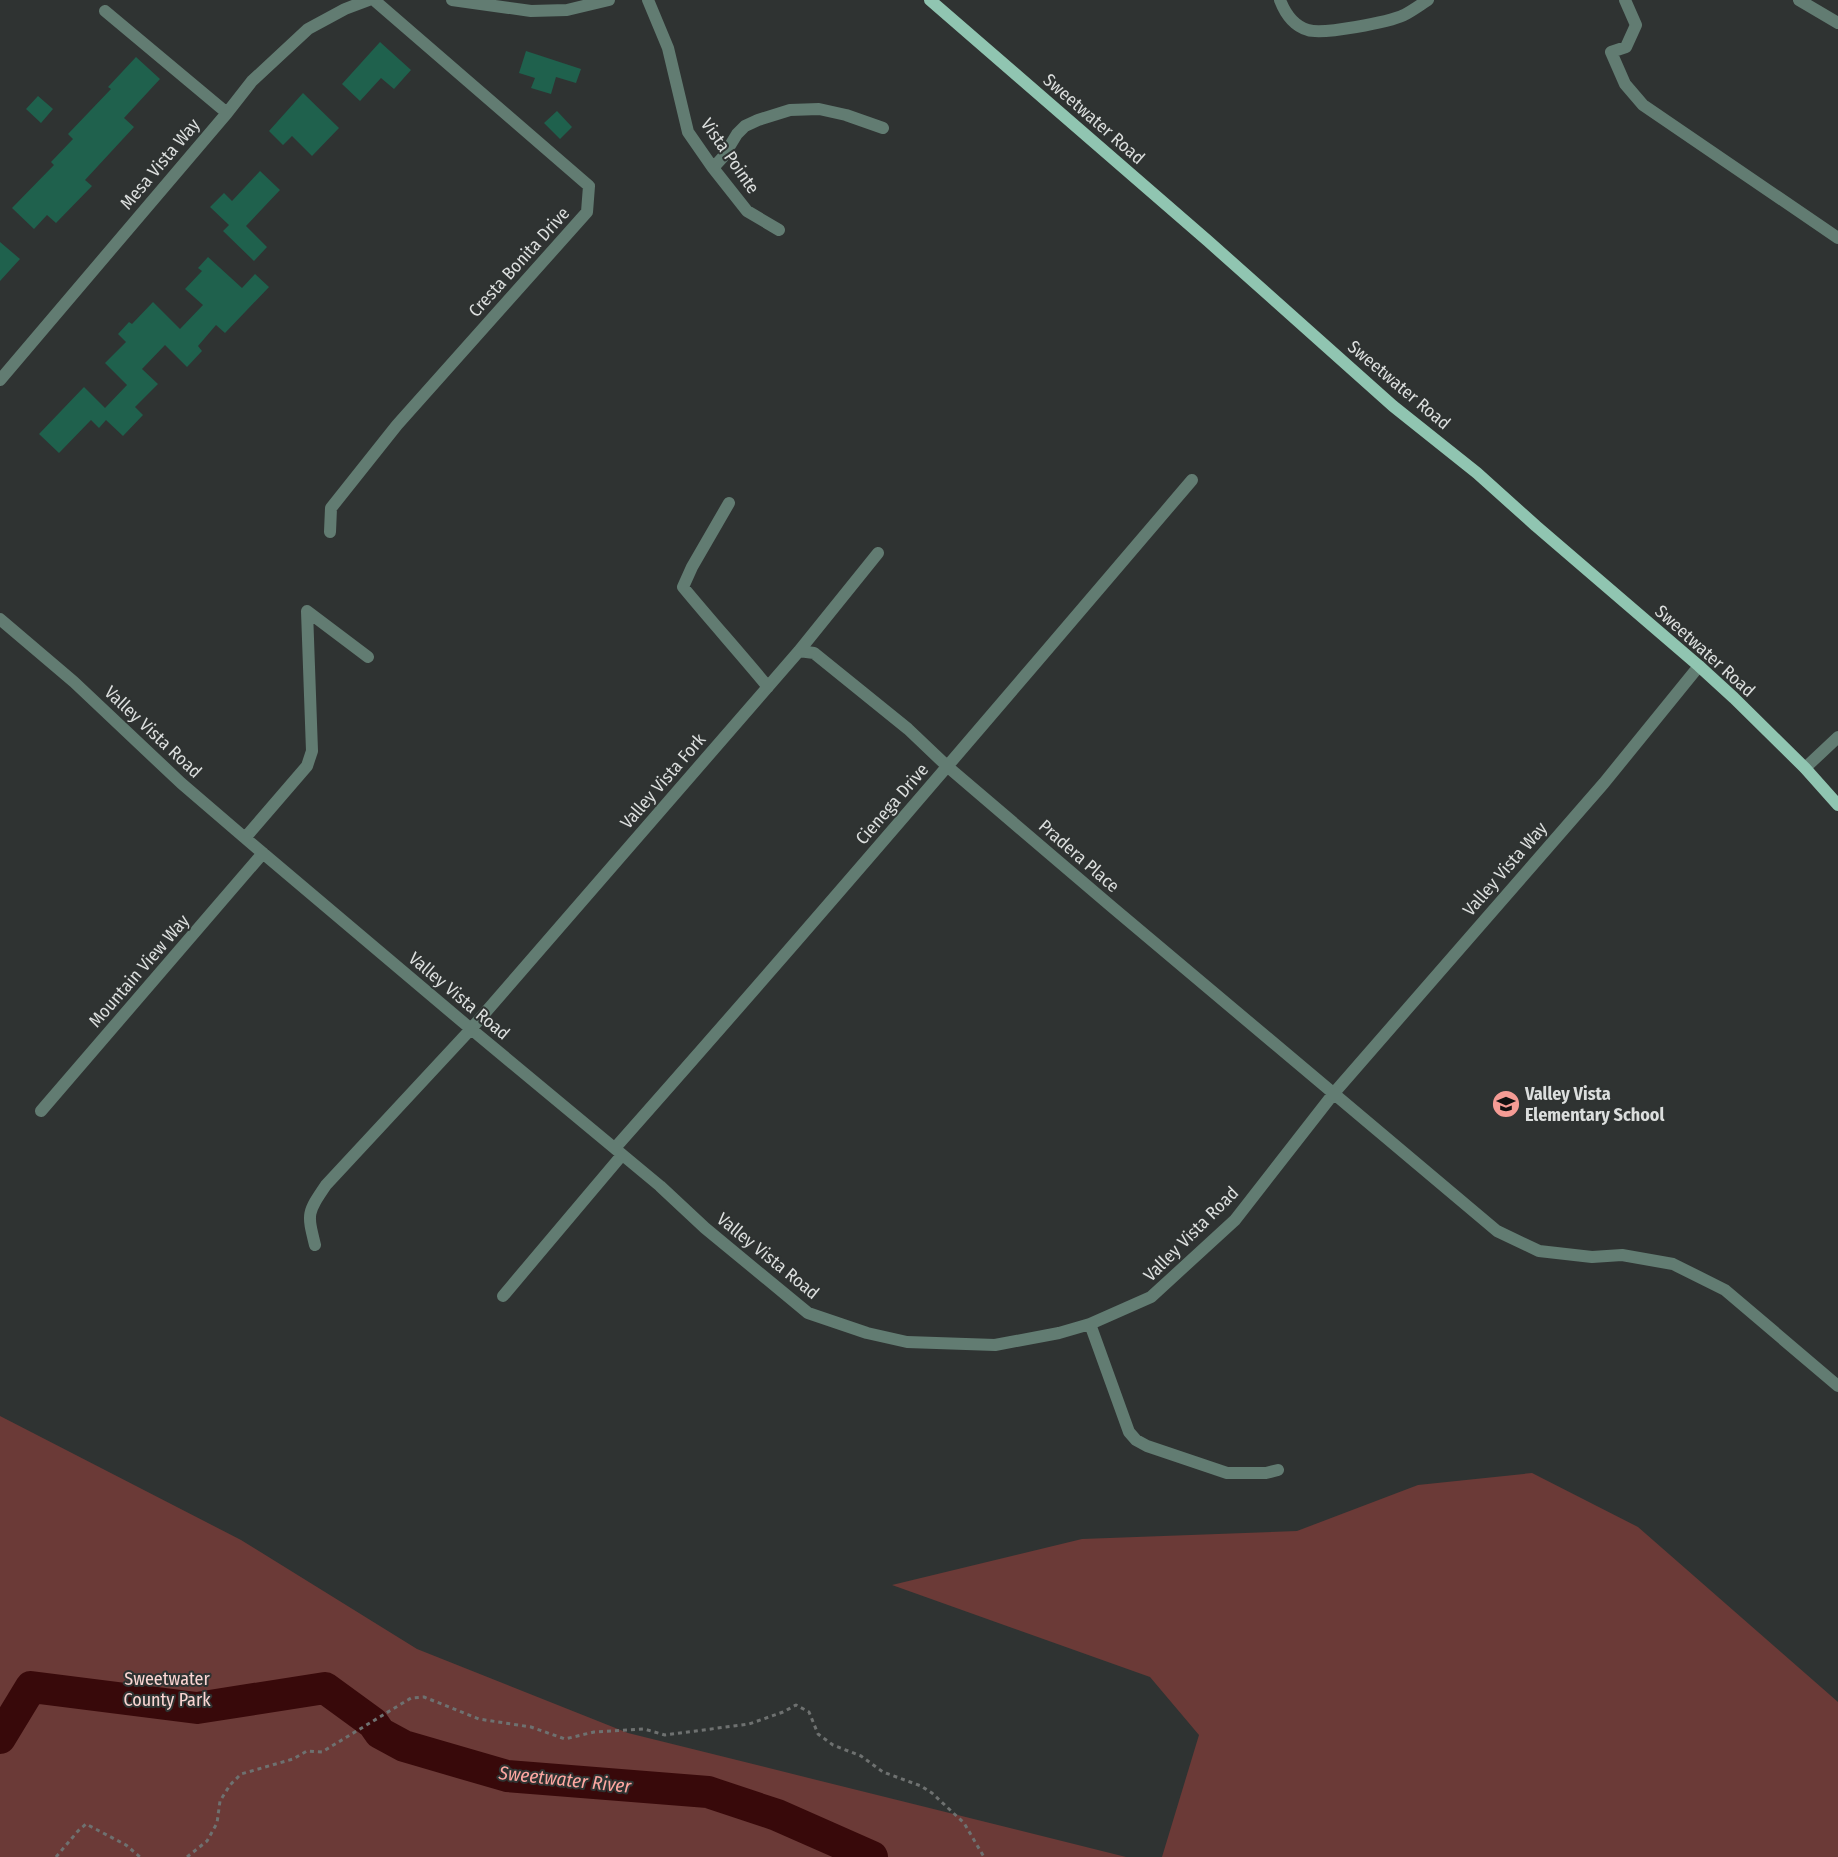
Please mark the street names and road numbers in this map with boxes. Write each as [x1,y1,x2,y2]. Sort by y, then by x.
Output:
street label: Sweetwater Road [1039,69,1149,169]
street label: Mesa Vista Way [116,114,204,214]
street label: Vista Pointe [696,114,764,198]
street label: Cresta Bonita Drive [464,202,574,321]
street label: Sweetwater Road [1343,336,1455,434]
street label: Sweetwater Road [1650,600,1760,702]
street label: Valley Vista Road [100,681,206,783]
street label: Valley Vista Fork [616,728,711,833]
street label: Cienega Drive [851,759,933,849]
street label: Pradera Place [1034,815,1124,897]
street label: Valley Vista Way [1458,818,1552,920]
street label: Mountain View Way [84,910,194,1032]
street label: Valley Vista Road [404,947,514,1045]
street label: Valley Vista Road [1139,1182,1243,1286]
street label: Valley Vista Road [712,1208,824,1304]

